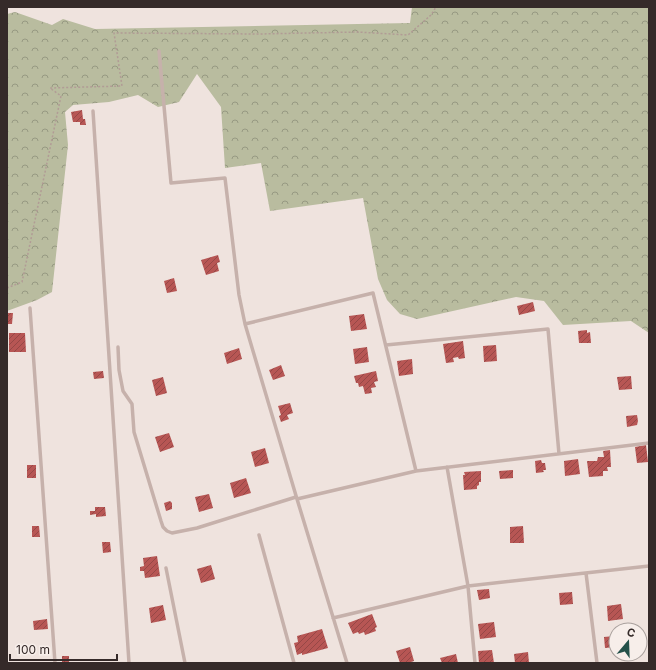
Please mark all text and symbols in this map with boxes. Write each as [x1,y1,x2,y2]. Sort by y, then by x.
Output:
north arrow [608,622,648,662]
text: С [625,625,637,640]
scale bar [10,636,117,662]
text: 100 m [16,642,50,657]

